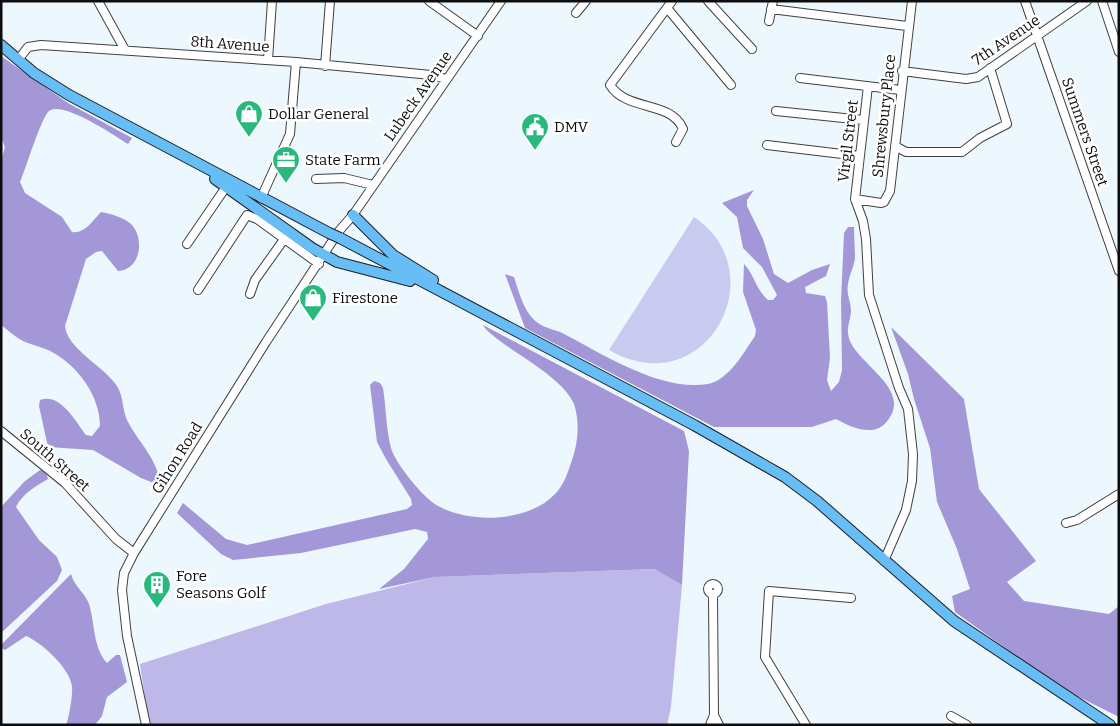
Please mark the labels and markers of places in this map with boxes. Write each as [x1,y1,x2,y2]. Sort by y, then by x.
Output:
shop icon: Dollar General [234,99,264,138]
place label: Dollar General [268,105,369,123]
public building icon: DMV [520,112,550,151]
place label: DMV [554,118,589,136]
office icon: State Farm [271,145,301,184]
place label: State Farm [305,151,381,169]
shop icon: Firestone [298,283,328,322]
place label: Firestone [332,289,398,307]
place label: Fore Seasons Golf [176,567,268,602]
building icon: Fore Seasons Golf [142,570,172,609]

